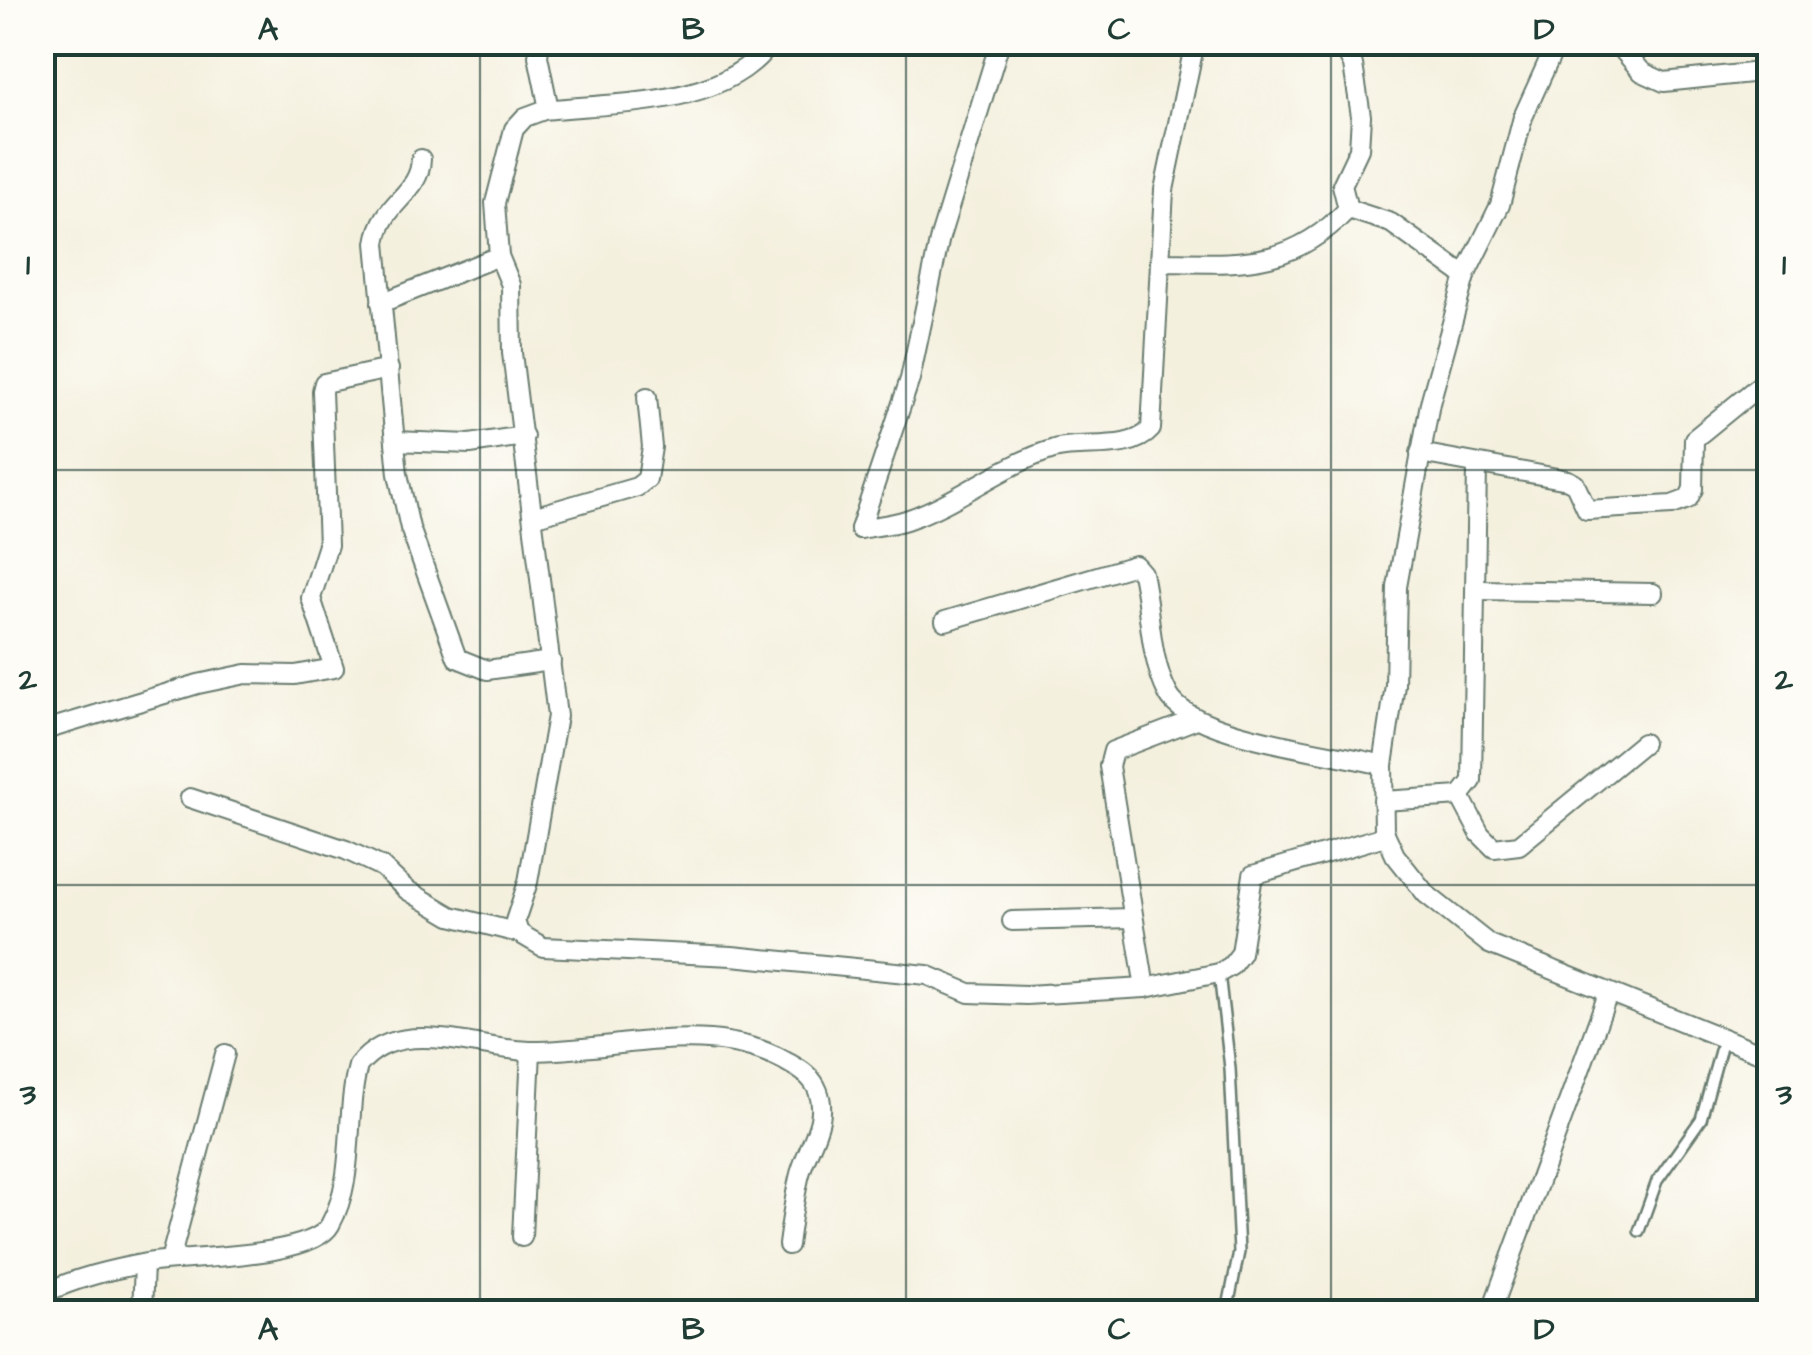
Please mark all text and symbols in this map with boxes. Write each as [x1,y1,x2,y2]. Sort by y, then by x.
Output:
text: A [258,7,279,52]
text: B [682,7,705,52]
text: C [1108,7,1131,52]
text: D [1534,7,1555,52]
text: 1 [26,242,30,287]
text: 1 [1782,242,1786,287]
text: 2 [18,657,38,702]
text: 2 [1774,657,1794,702]
text: 3 [19,1072,37,1117]
text: 3 [1775,1072,1793,1117]
text: A [258,1307,279,1352]
text: B [682,1307,705,1352]
text: C [1108,1307,1131,1352]
text: D [1534,1307,1555,1352]

